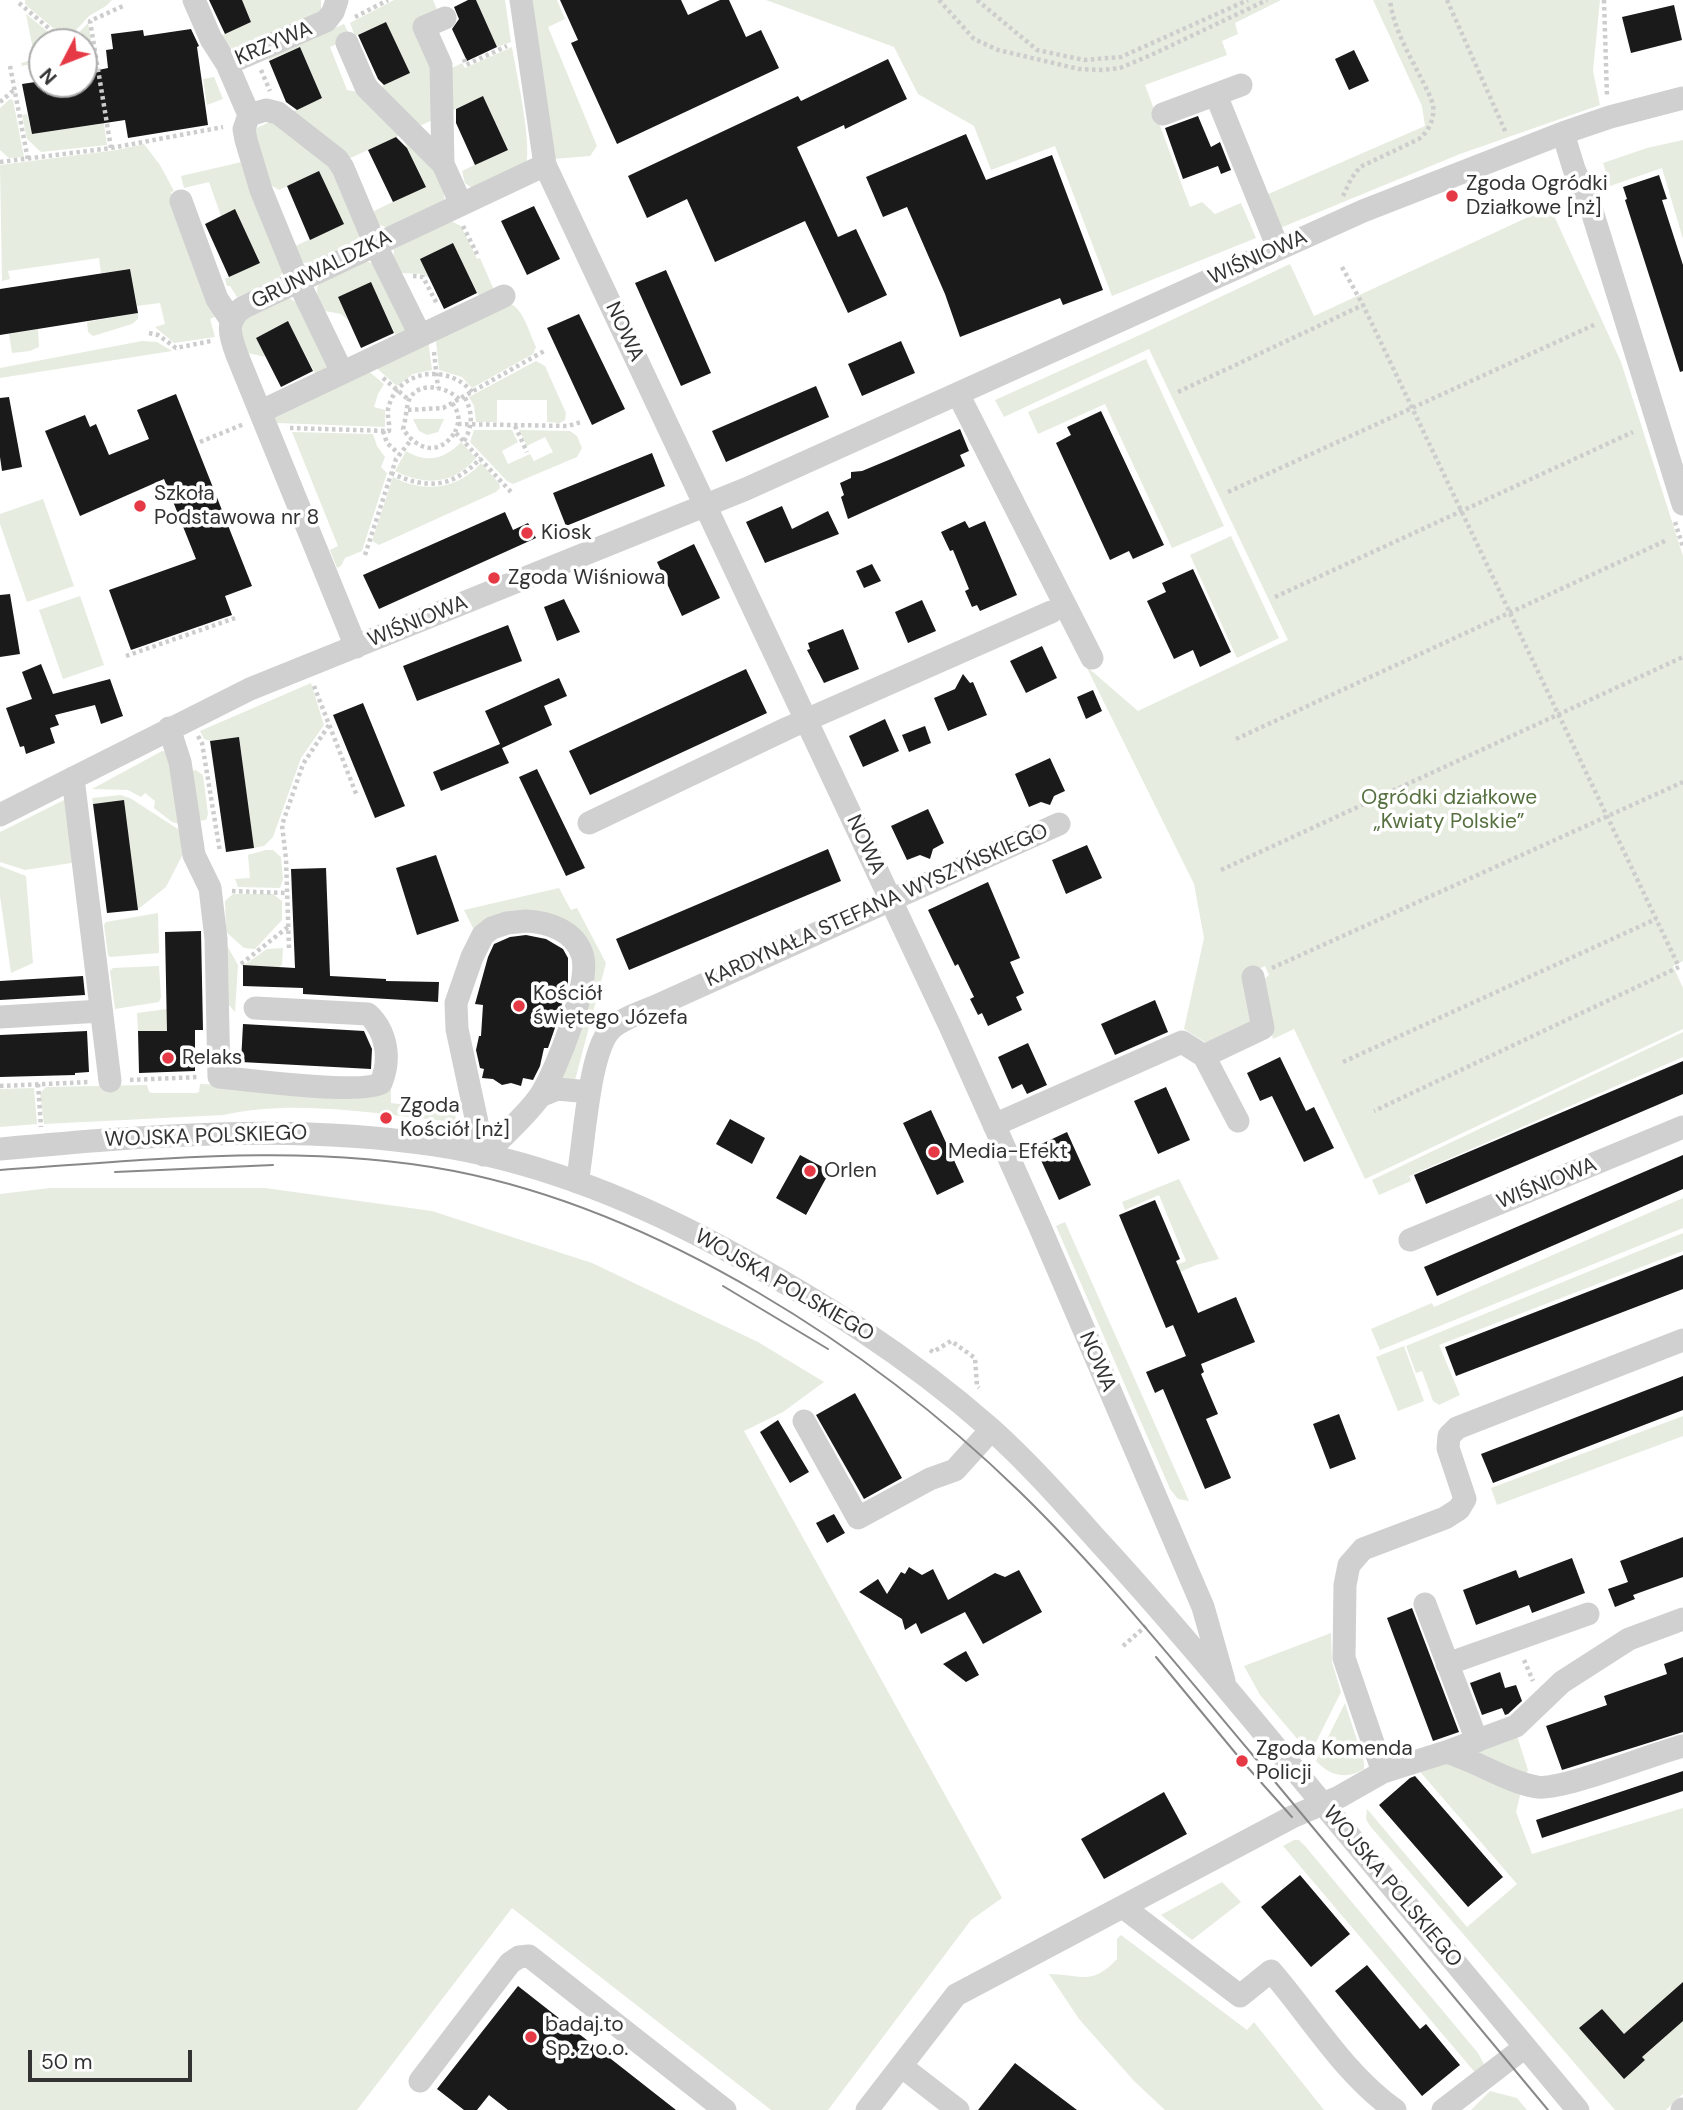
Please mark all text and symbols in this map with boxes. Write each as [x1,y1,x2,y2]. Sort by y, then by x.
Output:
street label: KRZYWA [232,17,316,71]
north arrow [28,28,98,98]
text: N [35,63,62,90]
place label: Zgoda Ogródki Działkowe [nż] [1466,171,1608,221]
marker: Zgoda Ogródki Działkowe [nż] [1444,188,1460,204]
street label: GRUNWALDZKA [248,225,396,315]
street label: WIŚNIOWA [1205,225,1311,291]
street label: NOWA [599,298,649,366]
place label: Szkoła Podstawowa nr 8 [154,481,319,531]
marker: Szkoła Podstawowa nr 8 [132,498,148,514]
place label: Kiosk [541,520,592,546]
marker: Kiosk [519,525,535,541]
place label: Zgoda Wiśniowa [508,565,665,591]
marker: Zgoda Wiśniowa [486,570,502,586]
street label: WIŚNIOWA [364,591,472,653]
park label: Ogródki działkowe „Kwiaty Polskie” [1361,785,1537,835]
street label: NOWA [840,811,890,879]
street label: KARDYNAŁA STEFANA WYSZYŃSKIEGO [702,819,1052,993]
place label: Kościół świętego Józefa [533,981,688,1031]
marker: Kościół świętego Józefa [511,998,527,1014]
place label: Relaks [182,1045,242,1071]
marker: Relaks [160,1050,176,1066]
place label: Zgoda Kościół [nż] [400,1093,510,1143]
marker: Zgoda Kościół [nż] [378,1110,394,1126]
street label: WOJSKA POLSKIEGO [104,1121,308,1153]
place label: Media-Efekt [948,1139,1068,1165]
marker: Media-Efekt [926,1144,942,1160]
street label: WIŚNIOWA [1493,1153,1601,1215]
place label: Orlen [824,1158,877,1184]
marker: Orlen [802,1163,818,1179]
street label: WOJSKA POLSKIEGO [690,1224,878,1348]
street label: NOWA [1073,1328,1121,1396]
place label: Zgoda Komenda Policji [1256,1736,1413,1786]
marker: Zgoda Komenda Policji [1234,1753,1250,1769]
street label: WOJSKA POLSKIEGO [1317,1801,1467,1973]
place label: badaj.to Sp. z o.o. [545,2012,628,2062]
marker: badaj.to Sp. z o.o. [523,2029,539,2045]
scale bar [32,2036,196,2080]
text: 50 m [41,2048,92,2076]

